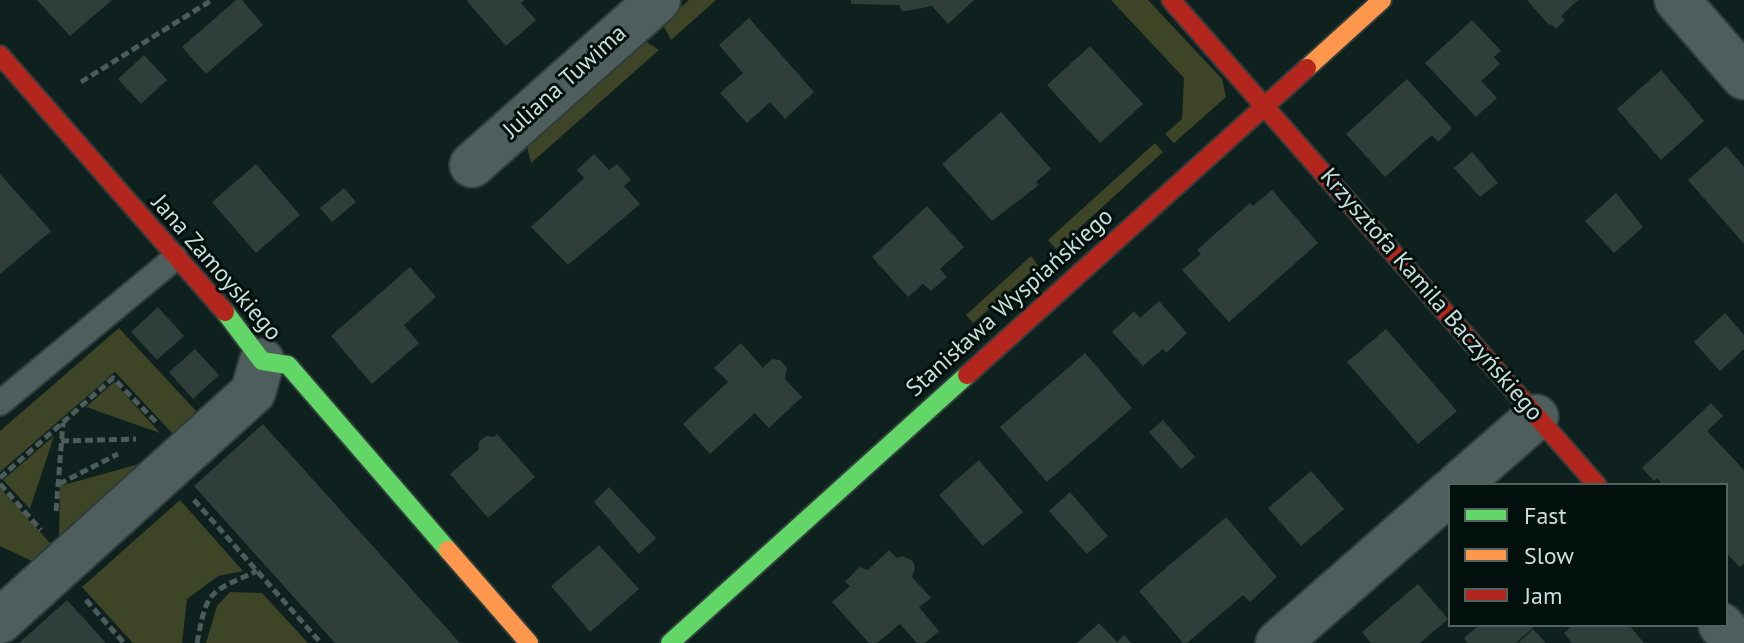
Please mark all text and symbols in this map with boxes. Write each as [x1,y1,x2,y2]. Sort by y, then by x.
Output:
street label: Juliana Tuwima [497,19,633,145]
street label: Krzysztofa Kamila Baczyńskiego [1314,163,1548,427]
street label: Jana Zamoyskiego [145,189,287,347]
street label: Stanisława Wyspiańskiego [901,203,1119,403]
legend [1448,483,1728,627]
text: Fast [1524,500,1567,531]
text: Slow [1524,540,1574,571]
text: Jam [1524,580,1562,611]

